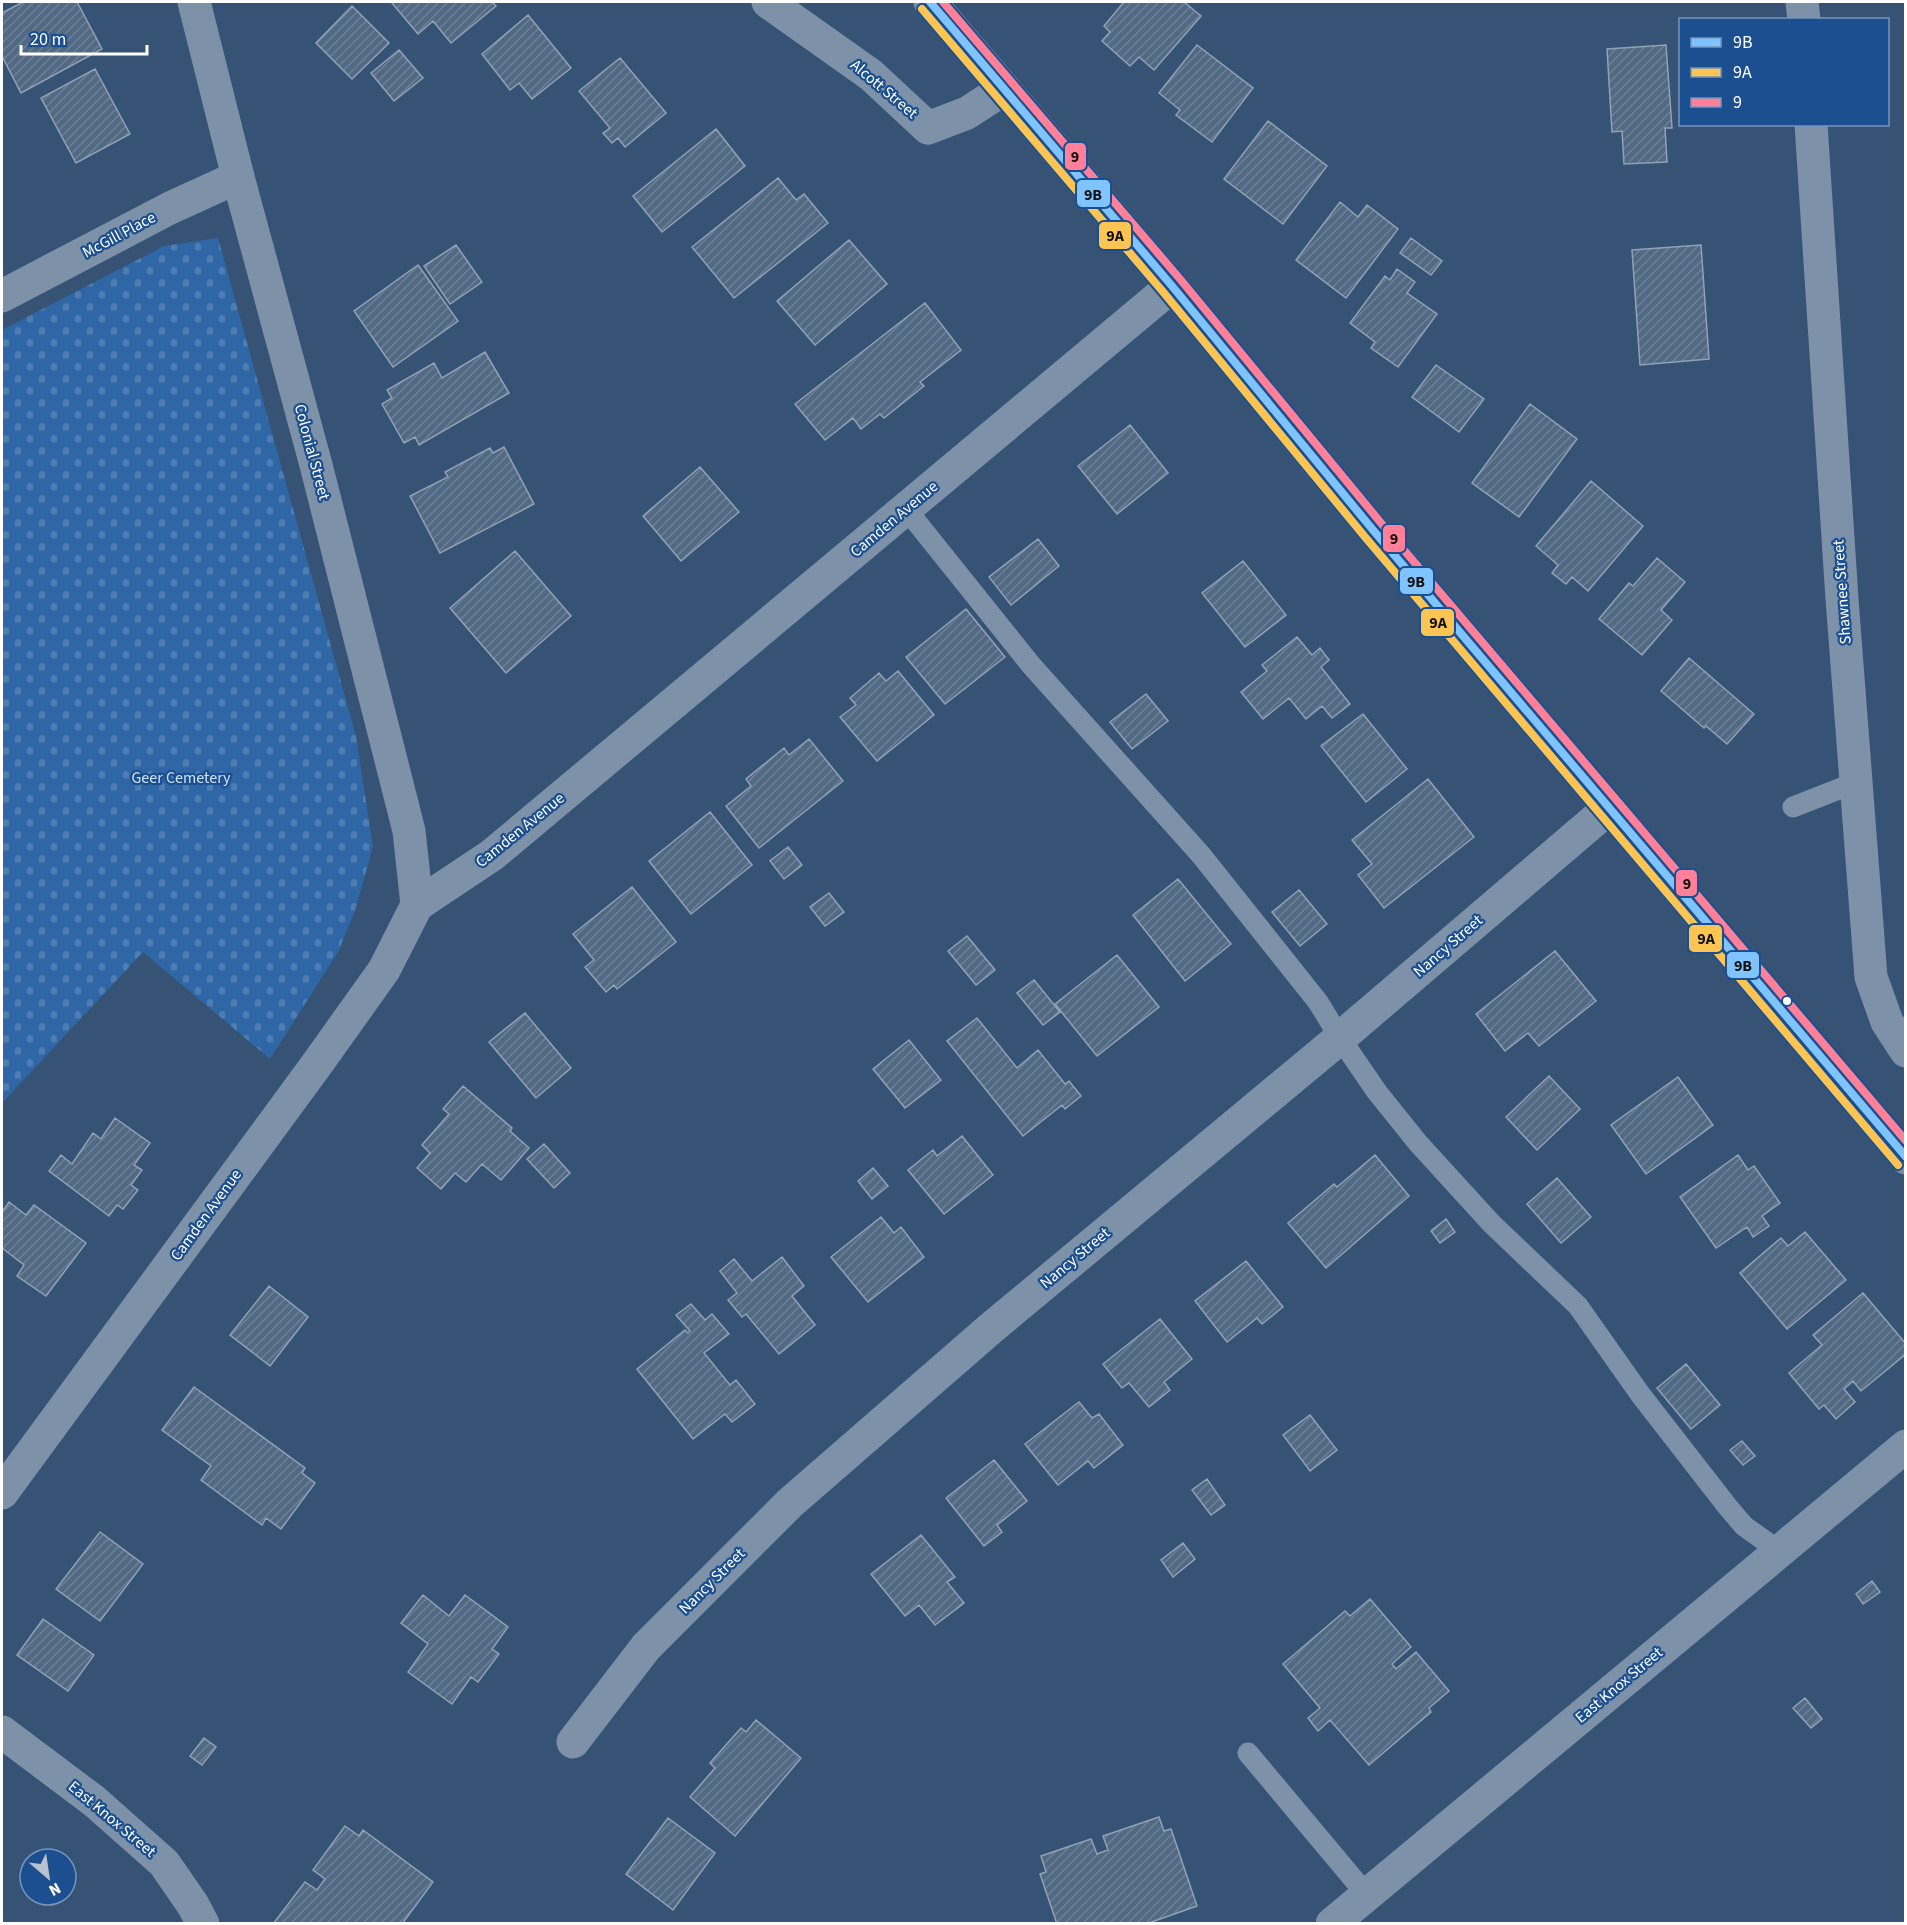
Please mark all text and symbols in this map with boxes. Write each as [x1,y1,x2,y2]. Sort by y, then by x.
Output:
scale bar [21,18,147,56]
legend [1679,18,1889,126]
text: 20 m [30,27,66,52]
text: 9B [1733,30,1753,55]
street label: Alcott Street [846,54,923,124]
text: 9A [1733,60,1752,85]
text: 9 [1733,90,1742,115]
line badge: 9 [1064,142,1087,171]
text: 9 [1071,146,1079,168]
line badge: 9B [1076,179,1111,208]
text: 9B [1084,184,1102,206]
street label: McGill Place [78,206,160,264]
line badge: 9A [1098,221,1132,250]
text: 9A [1106,225,1125,247]
street label: Colonial Street [289,401,336,503]
street label: Camden Avenue [845,476,943,562]
line badge: 9 [1382,524,1406,553]
text: 9 [1390,528,1398,550]
street label: Shawnee Street [1827,538,1857,645]
line badge: 9B [1399,567,1434,595]
text: 9B [1407,571,1425,593]
line badge: 9A [1420,608,1455,637]
text: 9A [1429,612,1448,634]
park label: Geer Cemetery [131,767,231,789]
street label: Camden Avenue [471,787,569,873]
line badge: 9 [1675,869,1698,897]
text: 9 [1683,873,1691,895]
street label: Nancy Street [1409,909,1488,982]
line badge: 9A [1688,924,1723,953]
text: 9A [1697,928,1716,950]
line badge: 9B [1726,951,1760,979]
text: 9B [1734,955,1752,977]
unlabelled marker [1781,995,1793,1007]
street label: Camden Avenue [165,1165,247,1265]
street label: Nancy Street [1035,1222,1115,1294]
street label: Nancy Street [674,1543,750,1619]
street label: East Knox Street [1570,1641,1668,1728]
street label: East Knox Street [63,1776,161,1863]
north arrow [18,1847,78,1907]
text: N [45,1877,65,1901]

